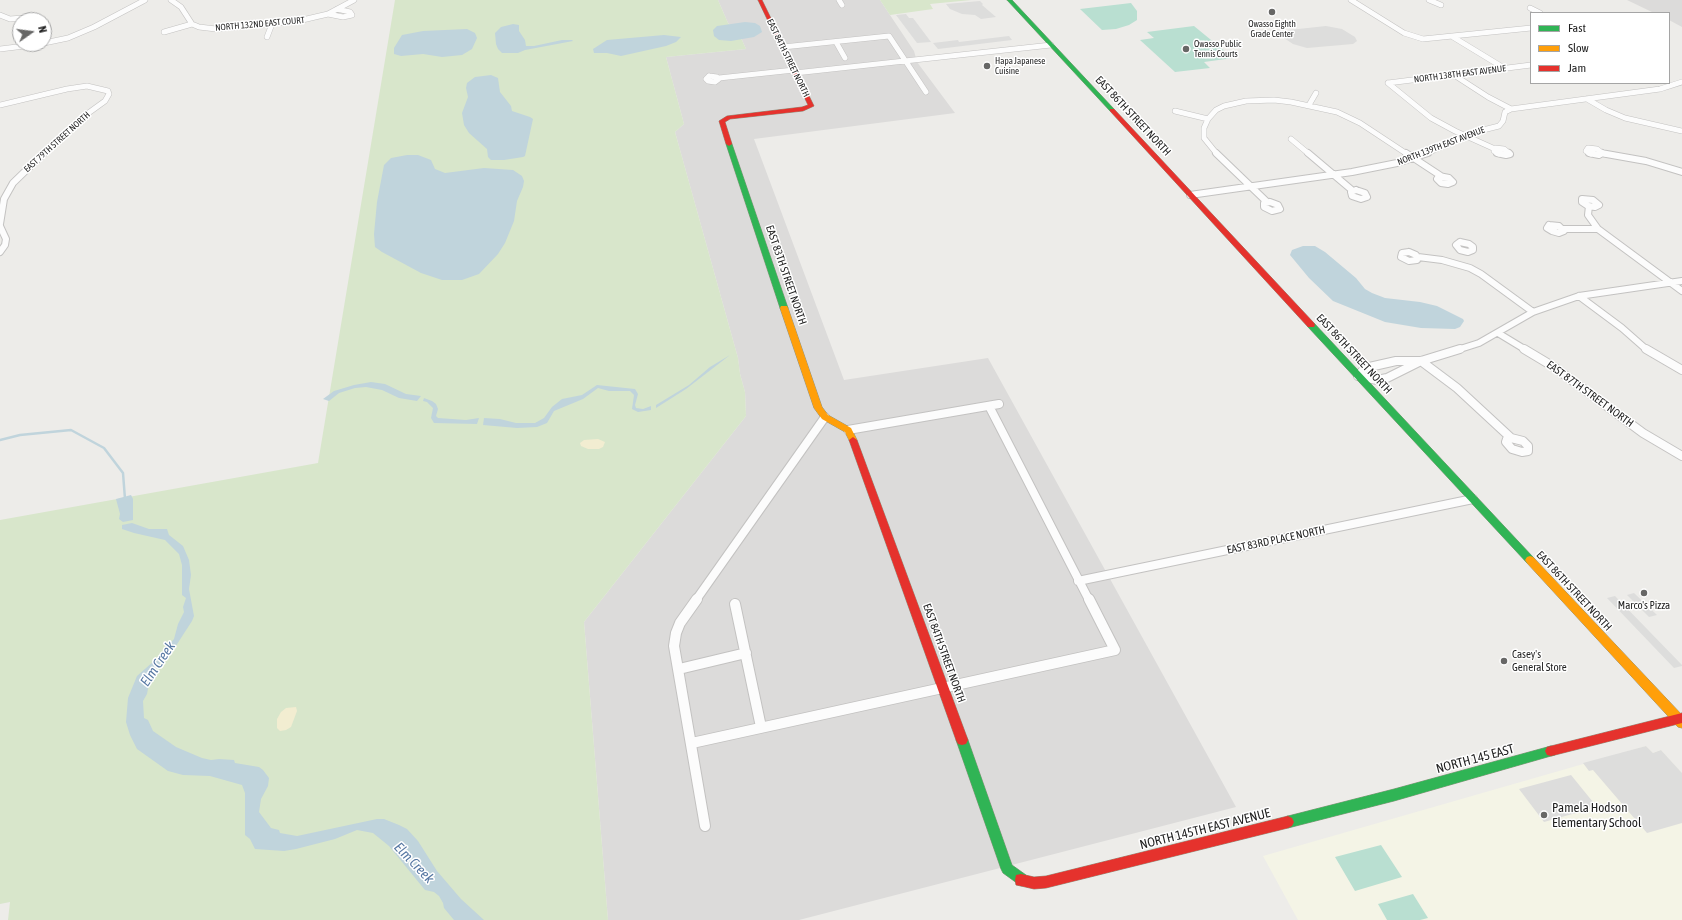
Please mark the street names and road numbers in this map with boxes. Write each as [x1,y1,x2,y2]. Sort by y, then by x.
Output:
street label: NORTH 132ND EAST COURT [215,15,305,33]
street label: EAST 84TH STREET NORTH [764,17,812,99]
street label: NORTH 138TH EAST AVENUE [1413,63,1507,85]
street label: EAST 86TH STREET NORTH [1093,73,1173,159]
street label: EAST 79TH STREET NORTH [22,109,92,175]
street label: NORTH 139TH EAST AVENUE [1396,124,1486,168]
street label: EAST 83TH STREET NORTH [763,223,809,327]
street label: EAST 86TH STREET NORTH [1314,311,1394,397]
street label: EAST 87TH STREET NORTH [1544,358,1636,430]
street label: EAST 83RD PLACE NORTH [1226,523,1326,557]
street label: EAST 86TH STREET NORTH [1534,548,1614,634]
street label: EAST 84TH STREET NORTH [920,602,968,704]
street label: NORTH 145 EAST [1434,741,1516,777]
street label: NORTH 145TH EAST AVENUE [1138,805,1272,853]

